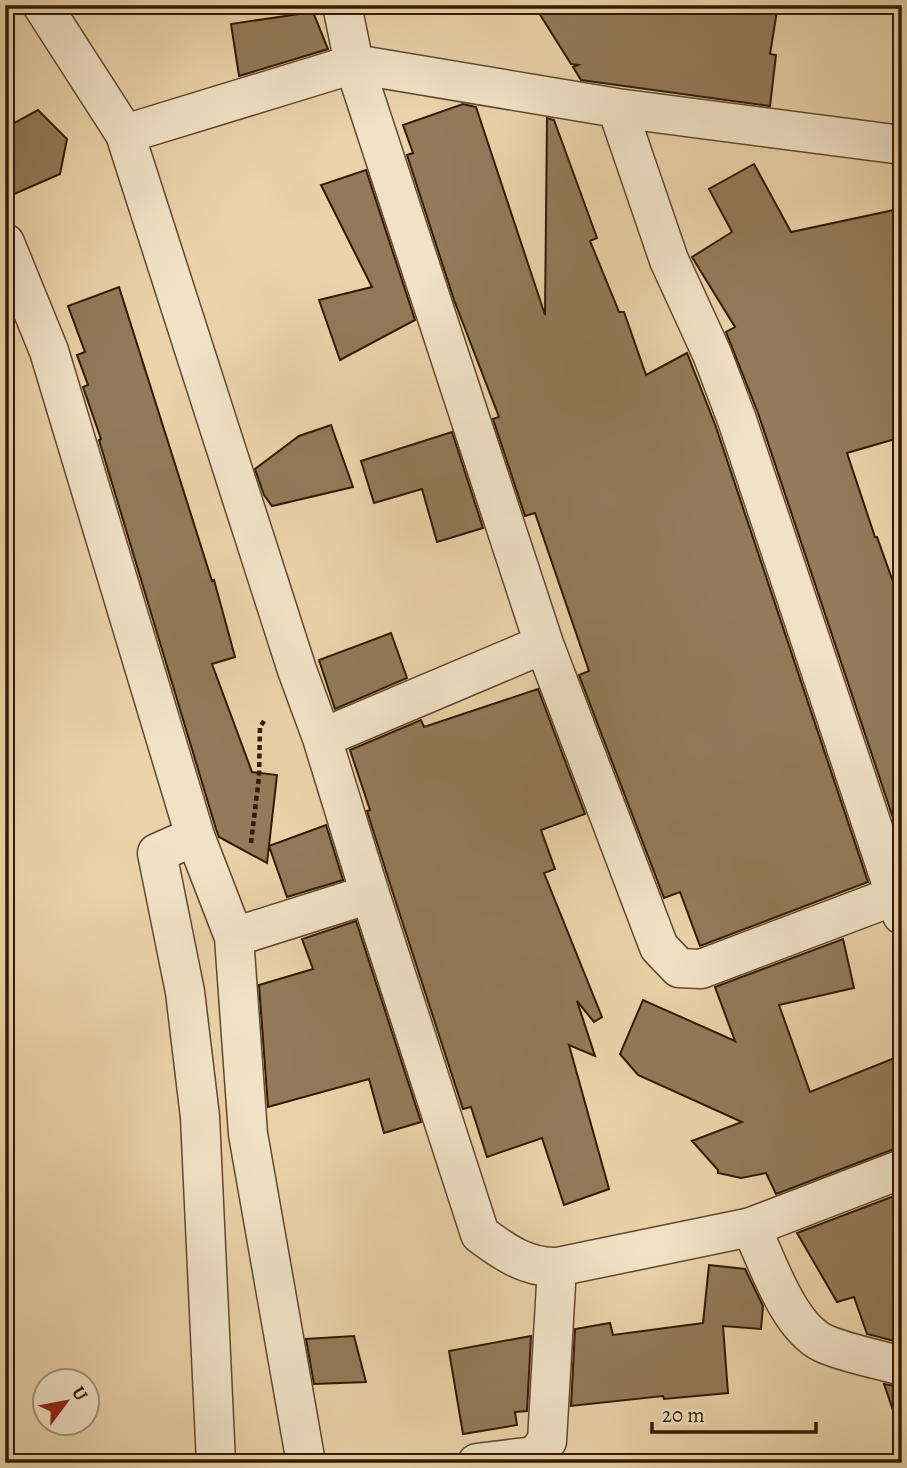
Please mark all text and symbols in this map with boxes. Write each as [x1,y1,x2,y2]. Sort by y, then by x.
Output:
north arrow [32,1366,102,1436]
text: U [65,1381,94,1406]
scale bar [652,1391,816,1435]
text: 20 m [662,1401,705,1429]

